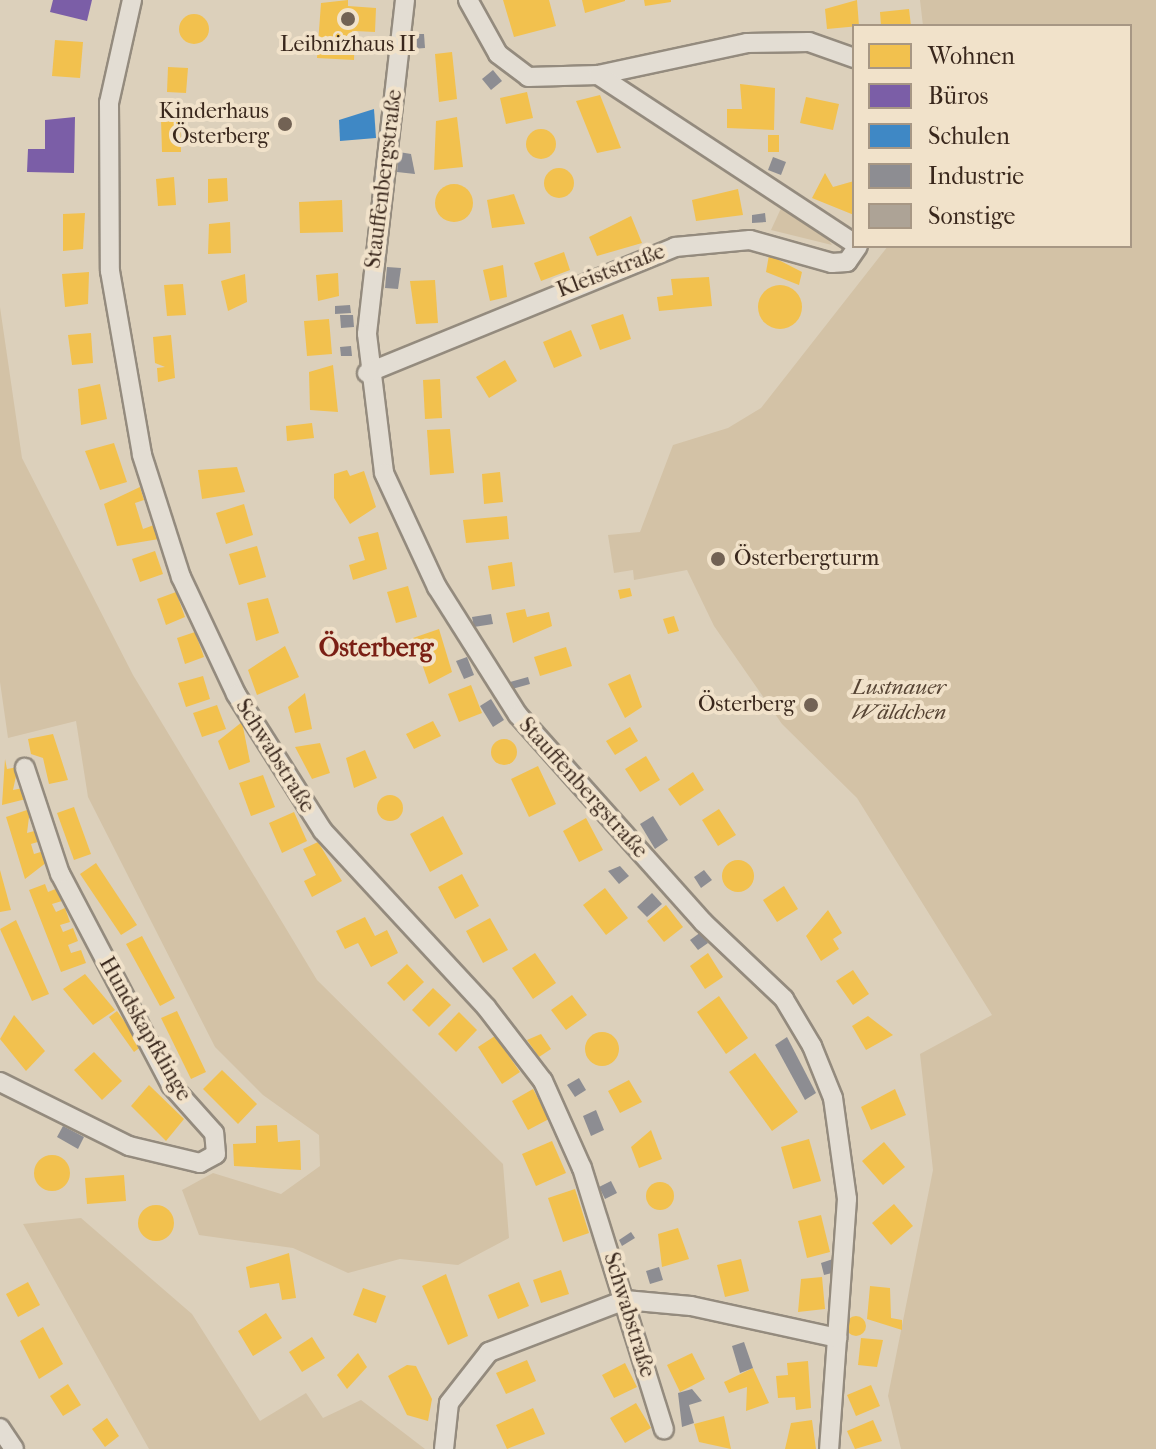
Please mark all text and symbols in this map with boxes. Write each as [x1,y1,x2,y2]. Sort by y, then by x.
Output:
marker: Leibnizhaus II [339,10,357,28]
legend [852,24,1132,248]
place label: Leibnizhaus II [280,32,416,58]
text: Wohnen [928,42,1015,70]
text: Büros [928,82,988,110]
street label: Stauffenbergstraße [360,88,408,270]
place label: Kinderhaus Österberg [159,98,269,150]
marker: Kinderhaus Österberg [276,115,294,133]
text: Schulen [928,122,1010,150]
text: Industrie [928,162,1024,190]
text: Sonstige [928,202,1015,230]
street label: Kleiststraße [553,238,669,304]
place label: Österbergturm [734,546,879,572]
marker: Österbergturm [709,550,727,568]
district label: Österberg [319,632,433,664]
park label: Lustnauer Wäldchen [852,674,946,726]
place label: Österberg [698,692,795,718]
street label: Schwabstraße [230,694,320,818]
marker: Österberg [802,696,820,714]
street label: Stauffenbergstraße [513,712,653,864]
street label: Hundskapfklinge [93,952,197,1106]
street label: Schwabstraße [597,1249,661,1381]

